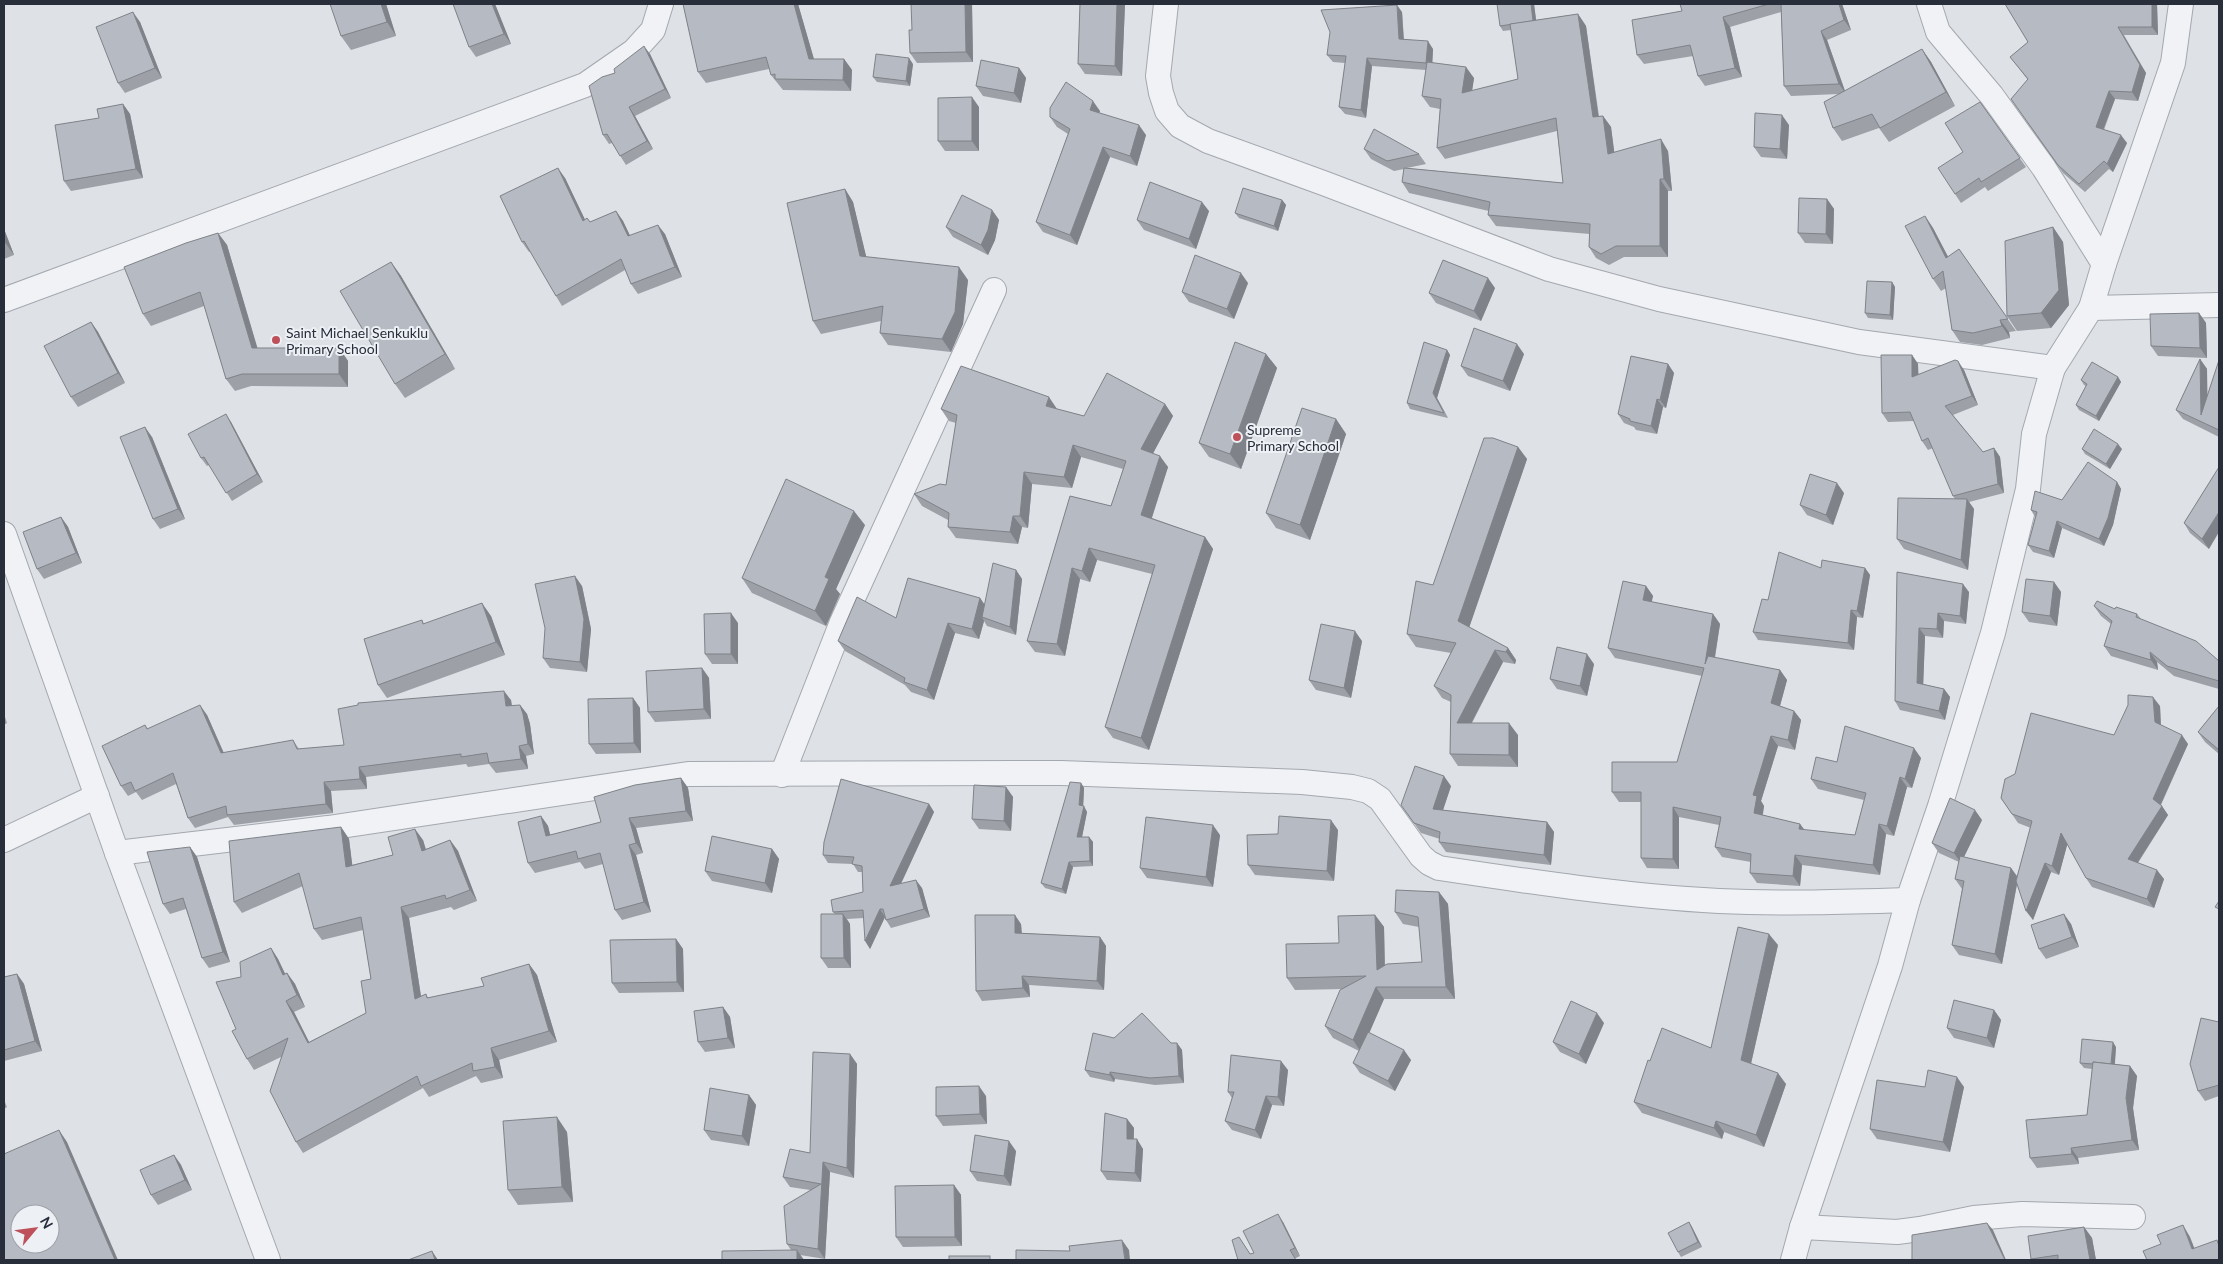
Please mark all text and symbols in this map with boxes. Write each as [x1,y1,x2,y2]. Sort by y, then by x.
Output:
place label: Saint Michael Senkuklu Primary School [286,324,428,357]
marker: Saint Michael Senkuklu Primary School [270,334,282,346]
place label: Supreme Primary School [1247,421,1339,454]
marker: Supreme Primary School [1231,431,1243,443]
north arrow [10,1204,60,1254]
text: N [37,1214,57,1231]

